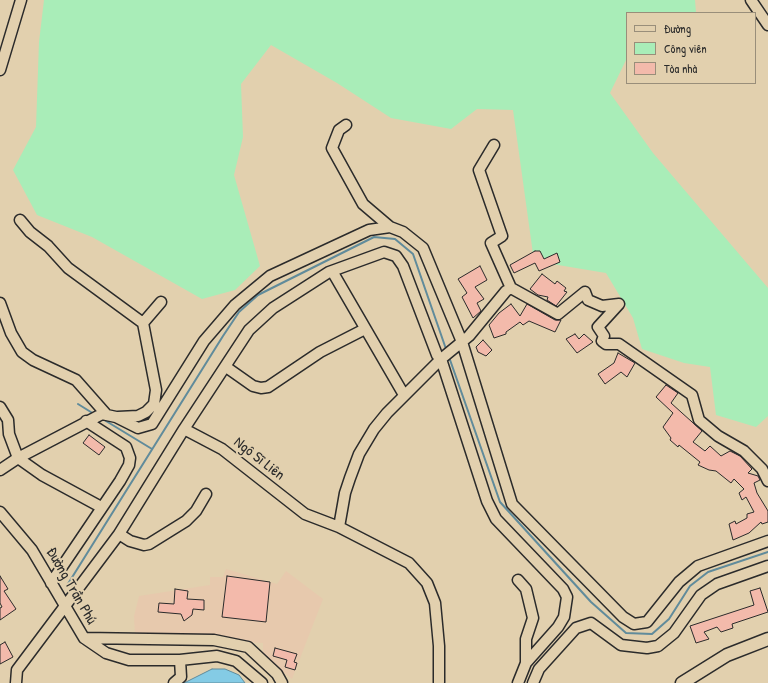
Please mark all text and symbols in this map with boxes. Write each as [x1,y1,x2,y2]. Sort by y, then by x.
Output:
legend [626,12,756,84]
text: Đường [664,20,691,37]
text: Công viên [664,40,707,57]
text: Tòa nhà [664,60,697,77]
street label: Ngô Sĩ Liên [230,434,288,484]
street label: Đường Trần Phú [42,544,100,628]

